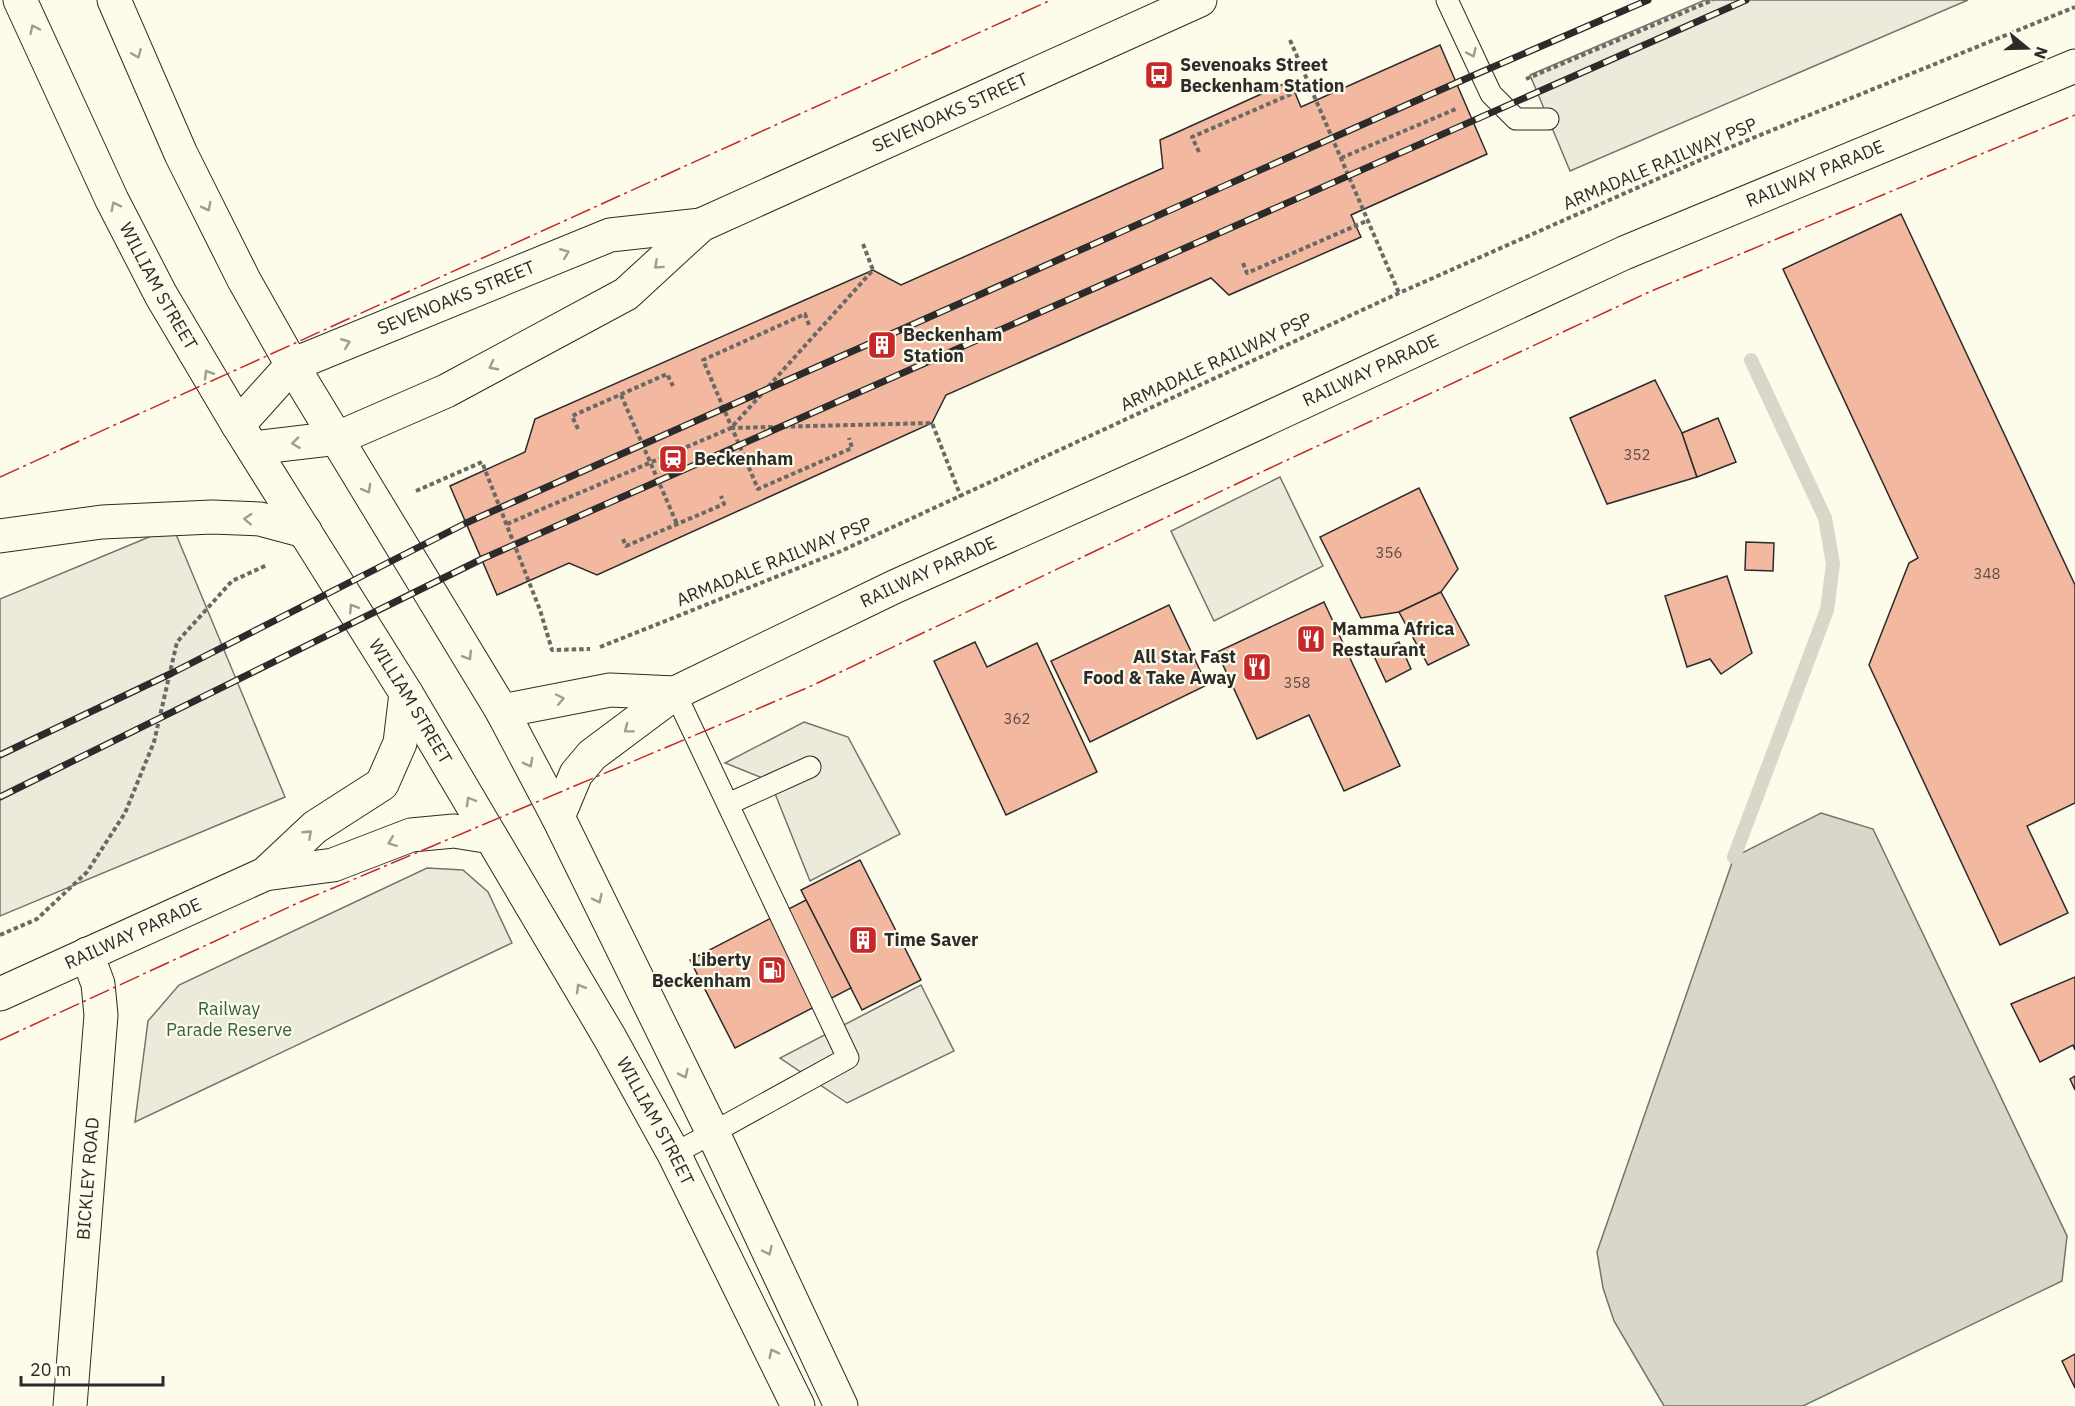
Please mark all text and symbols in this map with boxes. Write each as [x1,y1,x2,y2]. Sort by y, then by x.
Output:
north arrow [1997,18,2057,78]
one-way arrow [29,24,41,35]
text: N [2030,44,2053,62]
one-way arrow [1464,46,1476,57]
one-way arrow [130,47,142,58]
place label: Sevenoaks Street Beckenham Station [1180,53,1345,97]
bus stop icon: Sevenoaks Street Beckenham Station [1143,59,1175,91]
street label: SEVENOAKS STREET [868,67,1031,157]
street label: ARMADALE RAILWAY PSP [1559,112,1761,215]
street label: RAILWAY PARADE [1742,134,1887,212]
one-way arrow [200,200,212,211]
one-way arrow [111,201,123,212]
street label: WILLIAM STREET [114,218,203,354]
one-way arrow [559,248,570,260]
street label: SEVENOAKS STREET [374,255,538,340]
one-way arrow [655,258,665,269]
street label: ARMADALE RAILWAY PSP [1116,307,1315,416]
place label: Beckenham Station [903,323,1002,367]
building icon: Beckenham Station [866,329,898,361]
street label: RAILWAY PARADE [1299,329,1442,412]
one-way arrow [340,338,351,350]
one-way arrow [488,359,499,370]
one-way arrow [203,370,215,380]
one-way arrow [291,436,300,449]
station icon: Beckenham [657,443,689,475]
house number: 352 [1623,445,1651,464]
place label: Beckenham [694,447,793,470]
one-way arrow [360,483,371,493]
one-way arrow [243,512,252,525]
street label: ARMADALE RAILWAY PSP [673,512,875,611]
street label: RAILWAY PARADE [856,530,1000,613]
house number: 356 [1375,543,1403,562]
house number: 348 [1973,564,2001,583]
one-way arrow [349,603,360,614]
place label: Mamma Africa Restaurant [1332,617,1454,661]
restaurant icon: Mamma Africa Restaurant [1295,623,1327,655]
street label: WILLIAM STREET [364,634,457,768]
place label: All Star Fast Food & Take Away [1083,645,1236,689]
one-way arrow [461,650,473,660]
restaurant icon: All Star Fast Food & Take Away [1241,651,1273,683]
house number: 358 [1283,673,1311,692]
one-way arrow [554,694,564,707]
house number: 362 [1003,709,1031,728]
one-way arrow [624,721,635,732]
one-way arrow [522,757,534,768]
one-way arrow [466,797,478,808]
one-way arrow [301,830,312,841]
one-way arrow [387,834,398,847]
street label: RAILWAY PARADE [61,892,205,974]
one-way arrow [590,893,602,904]
building icon: Time Saver [847,924,879,956]
place label: Time Saver [884,928,978,951]
place label: Liberty Beckenham [652,948,751,992]
fuel station icon: Liberty Beckenham [756,954,788,986]
one-way arrow [576,983,587,994]
park label: Railway Parade Reserve [166,997,292,1041]
street label: WILLIAM STREET [612,1053,700,1189]
one-way arrow [677,1068,688,1079]
street label: BICKLEY ROAD [71,1116,104,1241]
one-way arrow [760,1244,772,1255]
scale bar [21,1349,164,1387]
one-way arrow [768,1349,780,1360]
text: 20 m [30,1358,72,1381]

